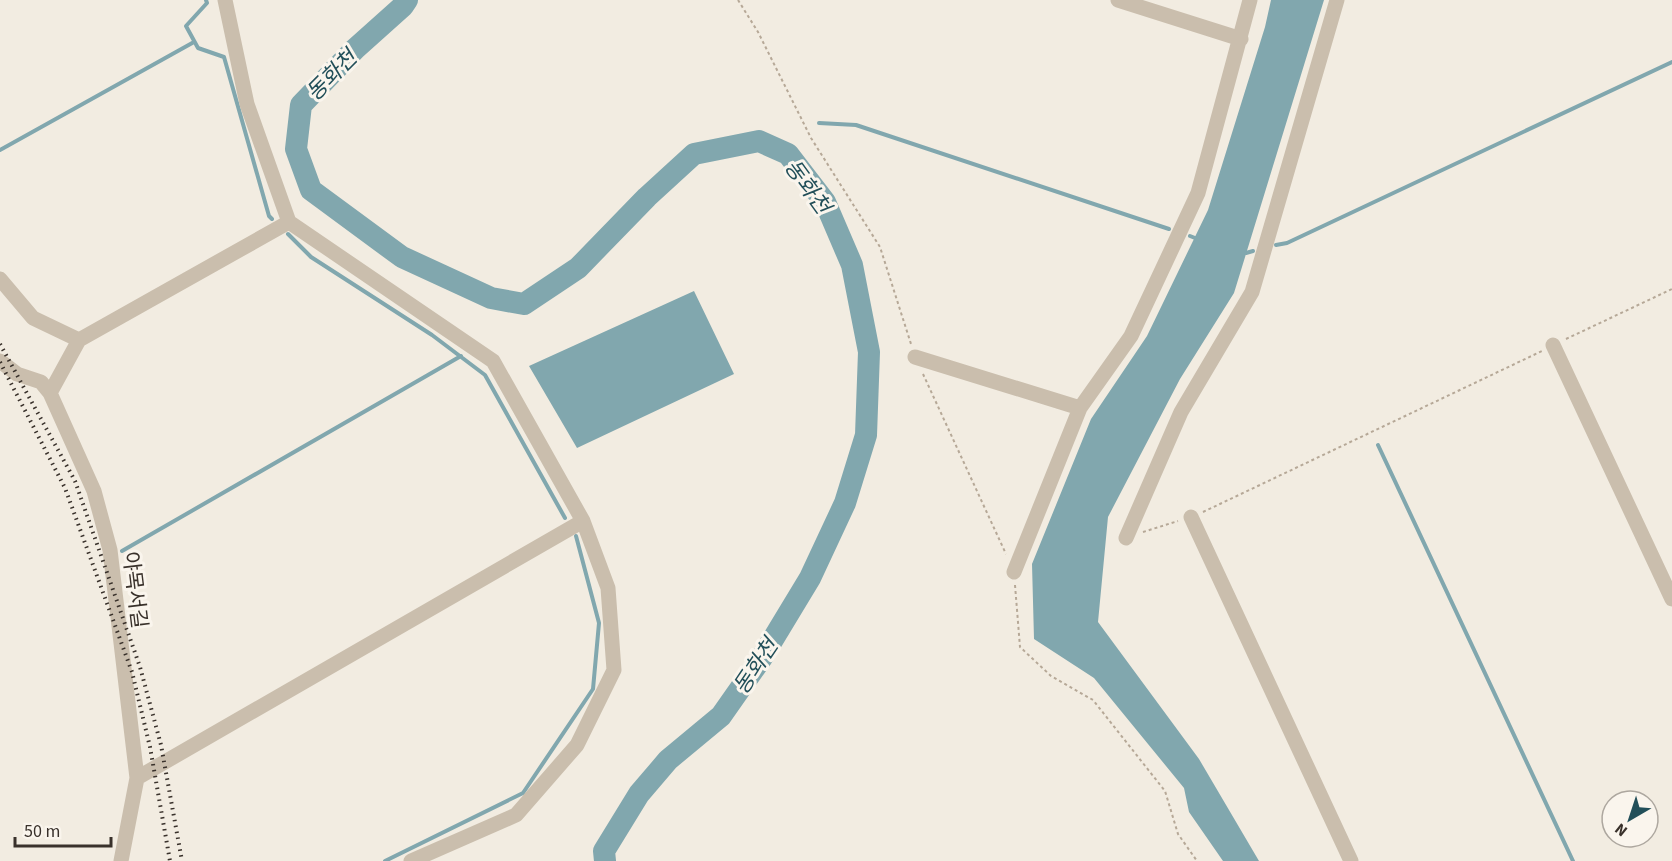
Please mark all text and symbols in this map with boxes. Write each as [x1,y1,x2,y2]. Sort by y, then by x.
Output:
water label: 동화천 [299,41,366,108]
water label: 동화천 [776,153,840,223]
street label: 야목서길 [115,550,155,630]
water label: 동화천 [726,630,788,701]
north arrow [1600,789,1660,849]
scale bar [15,810,111,848]
text: N [1610,818,1632,842]
text: 50 m [24,819,60,844]

